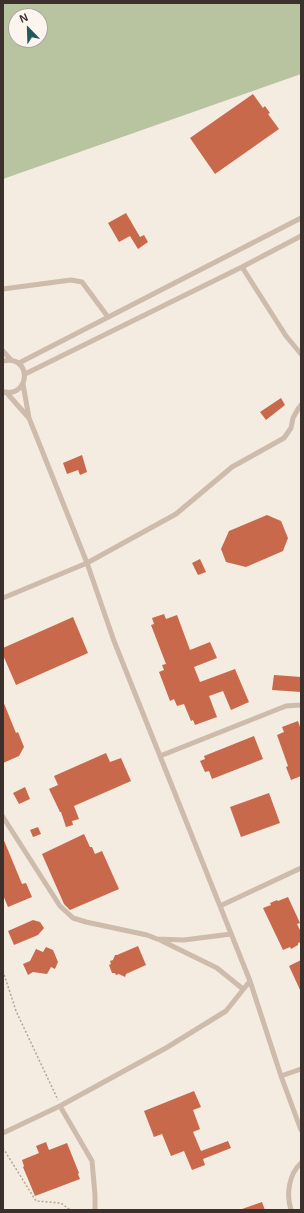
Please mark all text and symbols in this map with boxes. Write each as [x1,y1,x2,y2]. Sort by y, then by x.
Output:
north arrow [8,8,48,48]
text: N [18,11,30,25]

